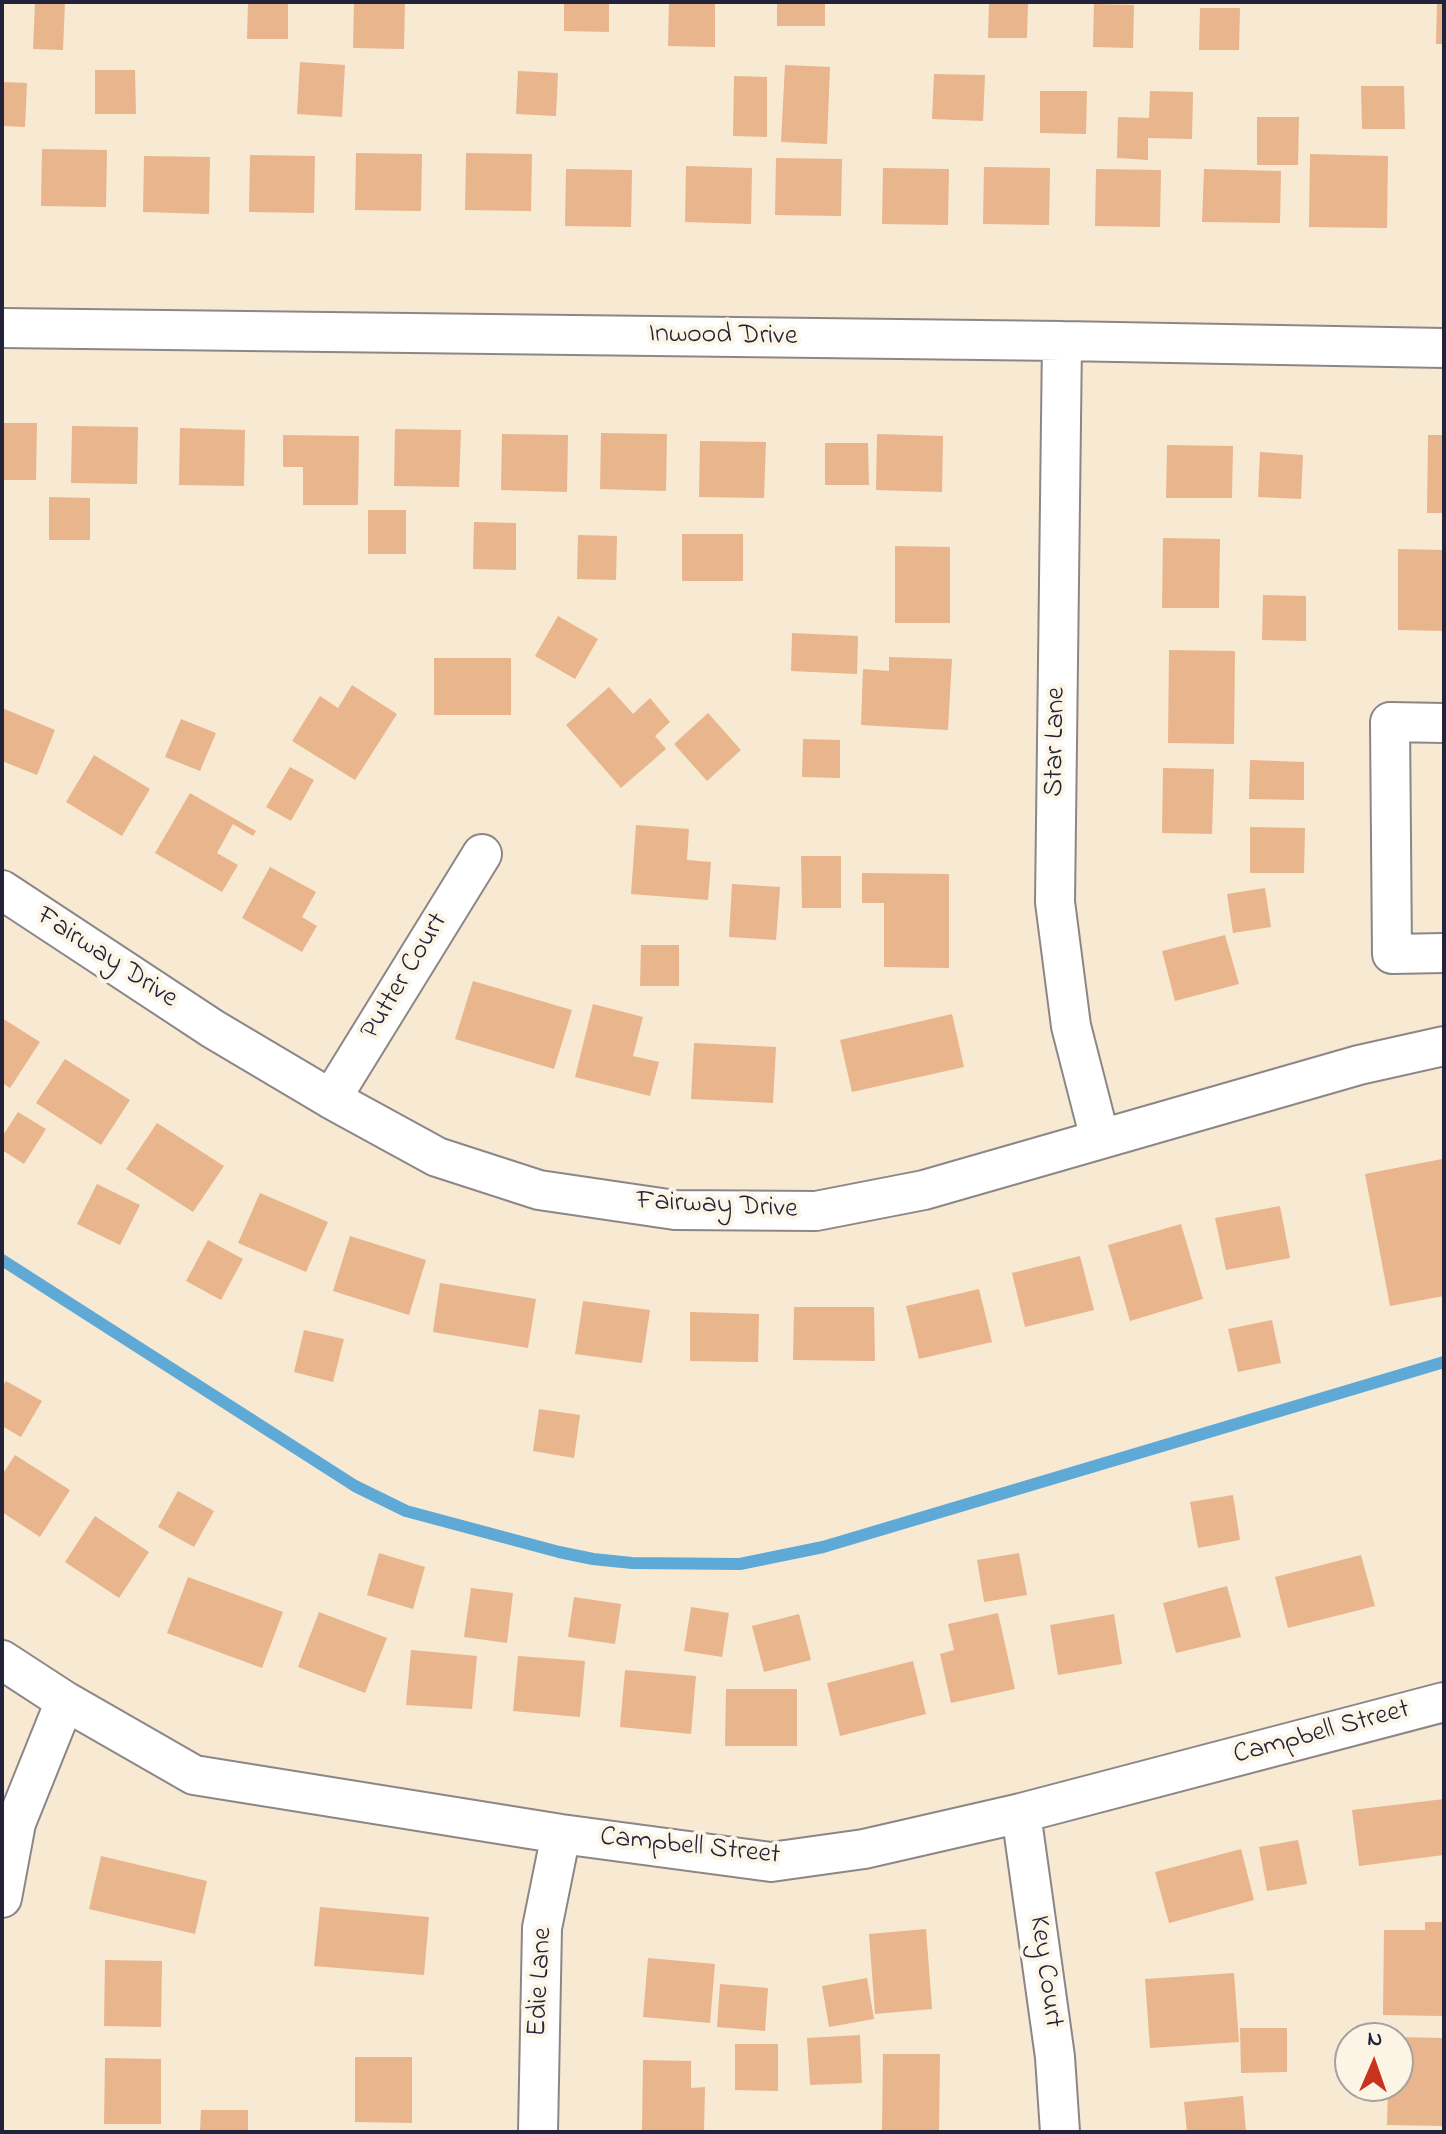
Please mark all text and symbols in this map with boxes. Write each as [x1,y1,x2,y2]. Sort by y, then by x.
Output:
street label: Inwood Drive [648,319,798,355]
street label: Star Lane [1039,687,1075,797]
street label: Fairway Drive [29,901,183,1017]
street label: Putter Court [355,908,457,1046]
street label: Fairway Drive [635,1186,799,1228]
street label: Campbell Street [1230,1694,1414,1774]
street label: Campbell Street [598,1822,782,1874]
street label: Key Court [1020,1914,1068,2030]
street label: Edie Lane [522,1927,562,2037]
north arrow [1334,2022,1414,2102]
text: N [1367,2024,1383,2056]

